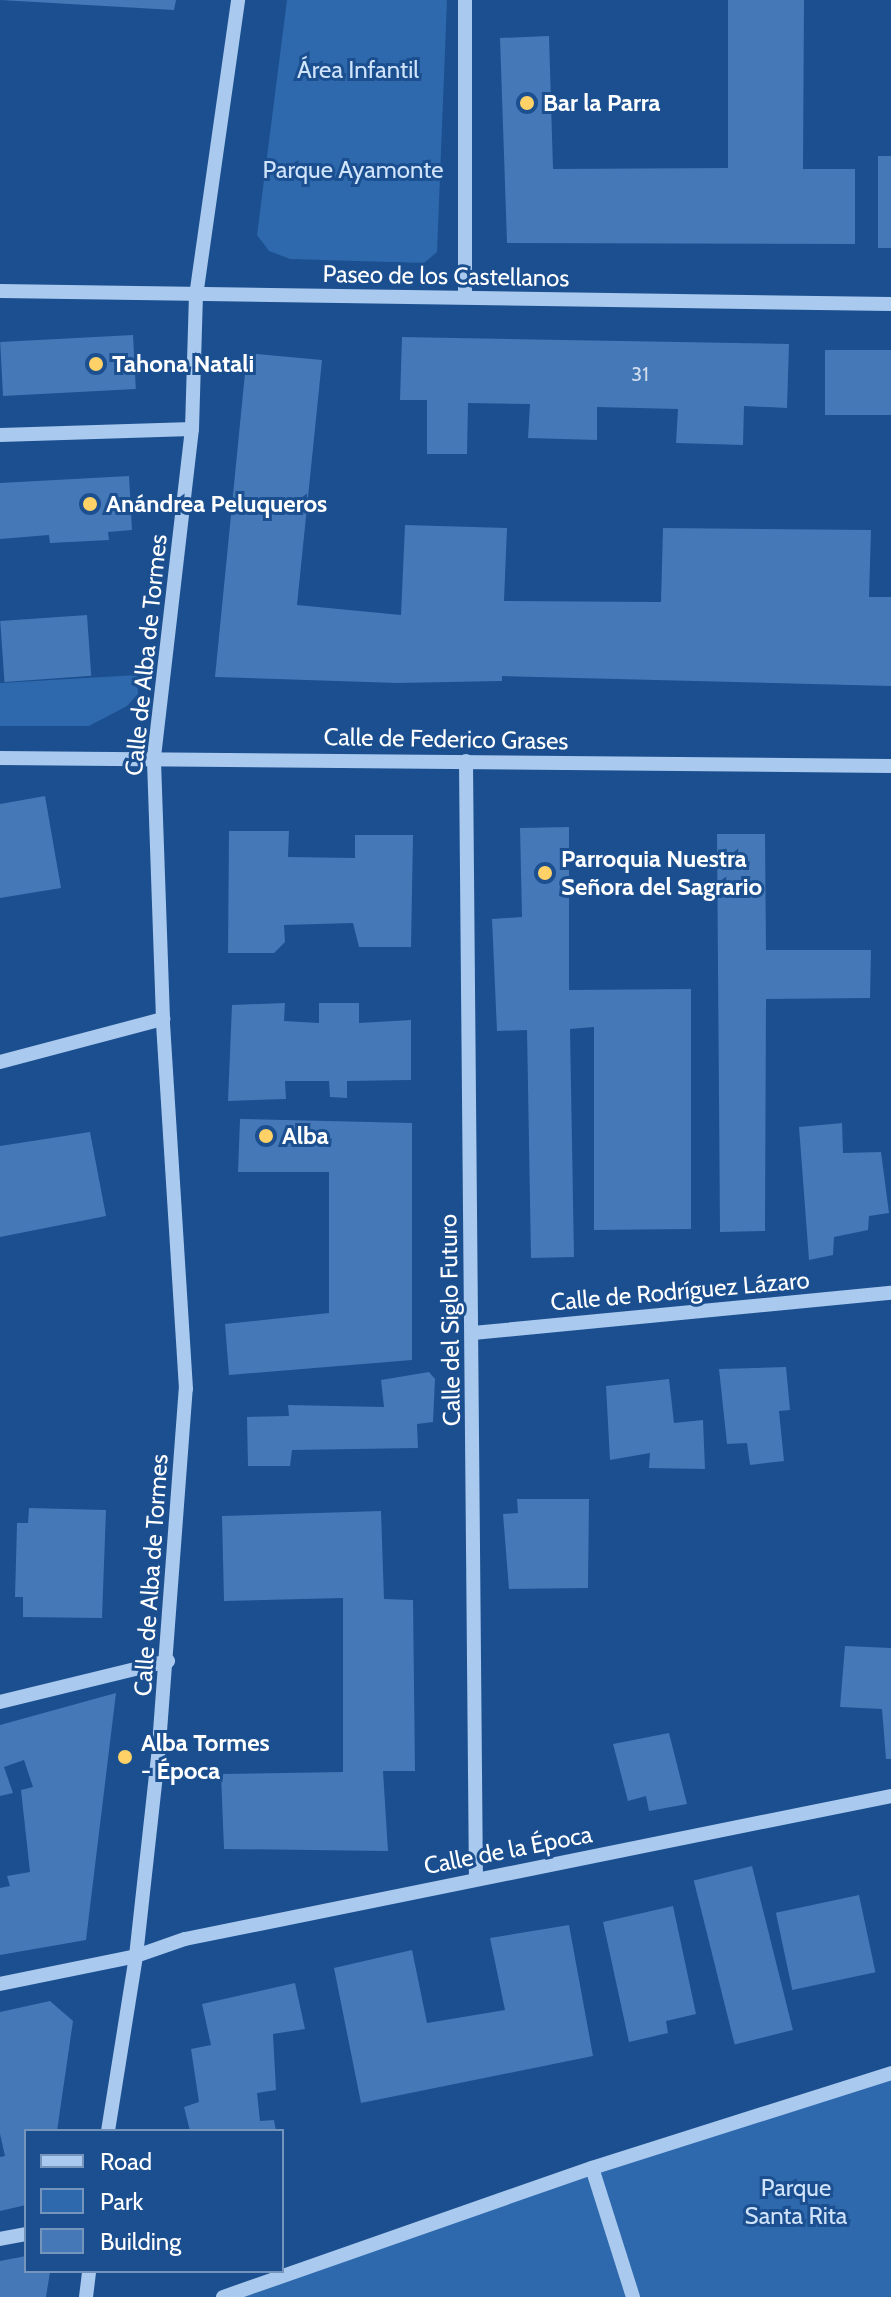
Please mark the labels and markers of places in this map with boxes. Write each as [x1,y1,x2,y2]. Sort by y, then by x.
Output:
place label: Bar la Parra [543,89,661,117]
marker: Bar la Parra [518,94,536,112]
place label: Tahona Natali [112,350,254,378]
marker: Tahona Natali [87,355,105,373]
place label: Anándrea Peluqueros [106,490,327,518]
marker: Anándrea Peluqueros [81,495,99,513]
place label: Parroquia Nuestra Señora del Sagrario [561,845,762,901]
marker: Parroquia Nuestra Señora del Sagrario [536,864,554,882]
place label: Alba [282,1122,329,1150]
marker: Alba [257,1127,275,1145]
place label: Alba Tormes - Época [141,1729,270,1785]
marker: Alba Tormes - Época [116,1748,134,1766]

